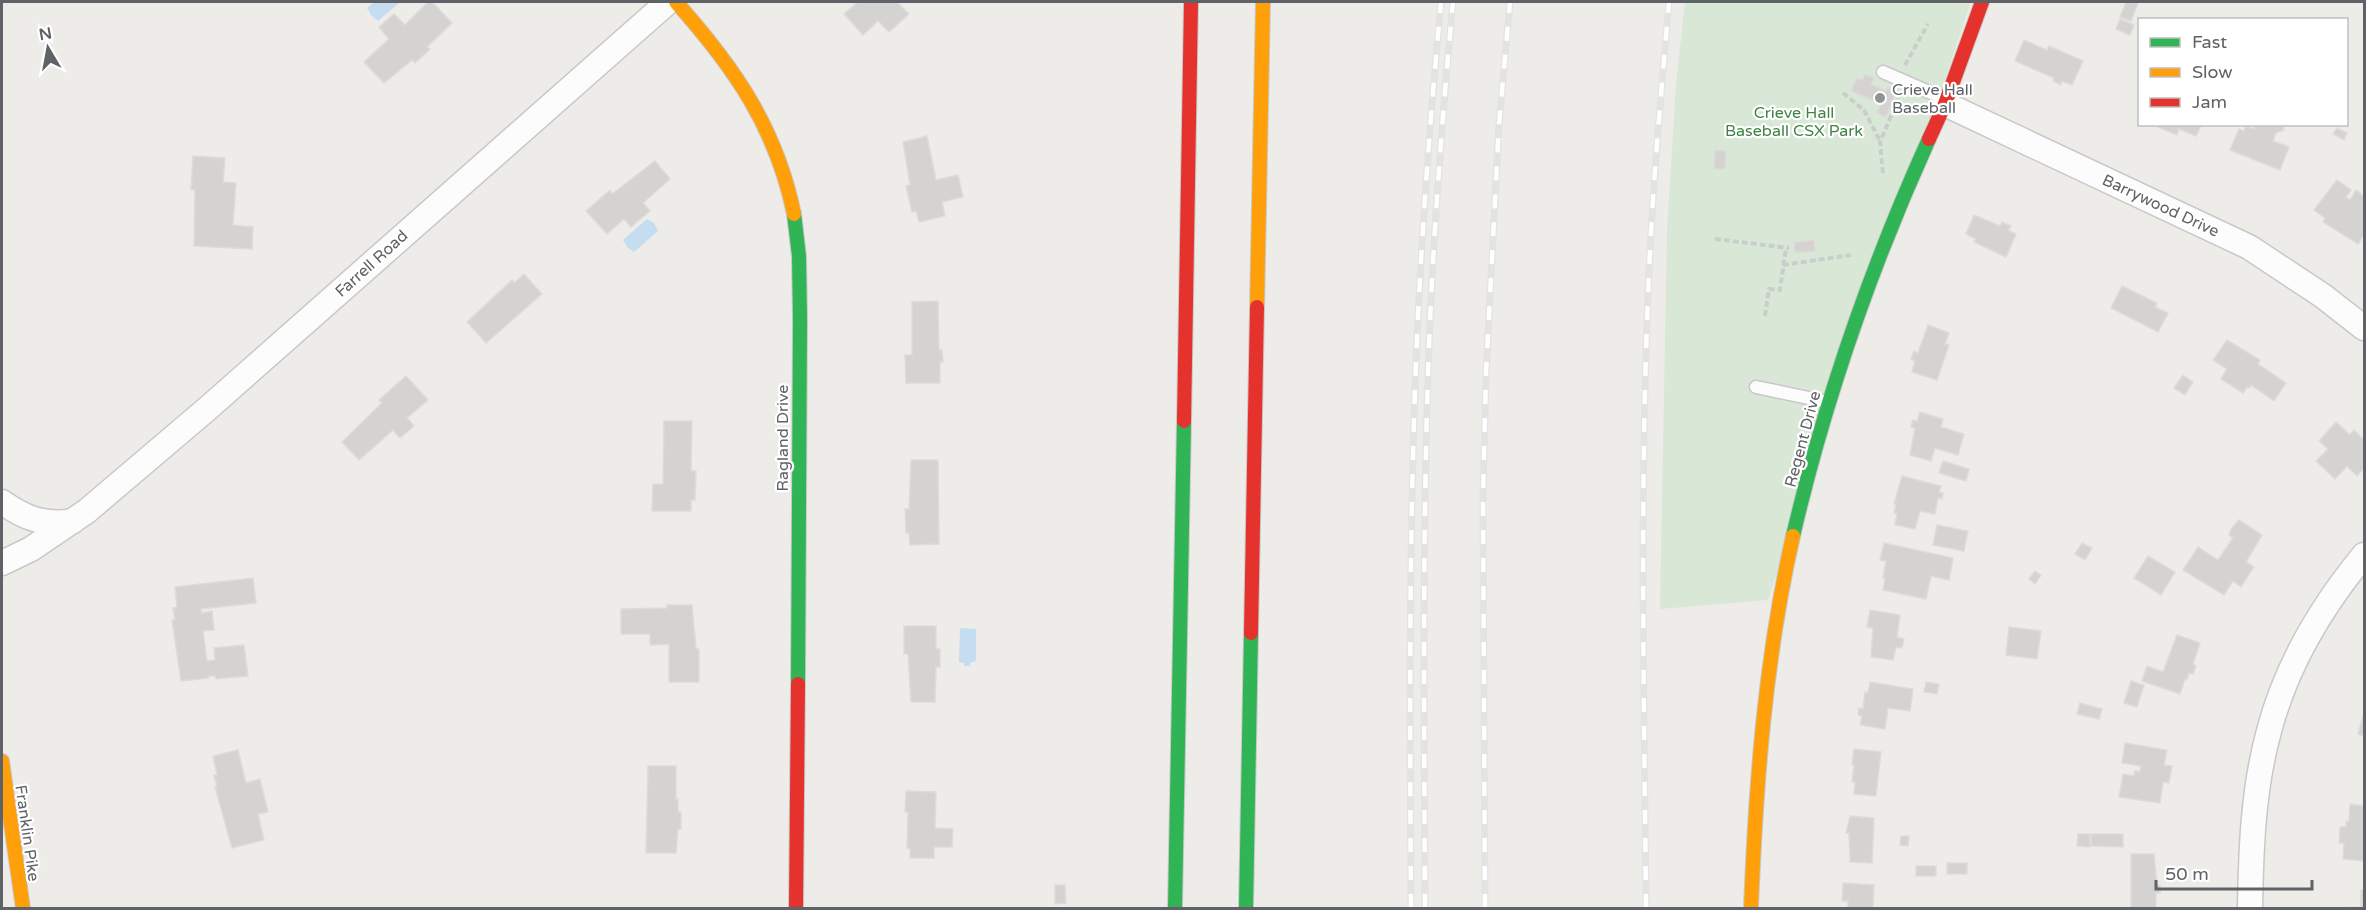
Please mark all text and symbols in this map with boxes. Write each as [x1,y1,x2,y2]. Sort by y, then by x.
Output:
north arrow [18,18,78,78]
legend [2138,18,2348,126]
text: N [38,23,54,45]
text: Fast [2192,31,2227,53]
text: Slow [2192,61,2233,83]
place label: Crieve Hall Baseball [1892,80,1973,118]
marker: Crieve Hall Baseball [1873,91,1887,105]
text: Jam [2192,91,2227,113]
park label: Crieve Hall Baseball CSX Park [1725,103,1863,141]
street label: Barrywood Drive [2099,170,2222,242]
street label: Farrell Road [331,226,412,302]
street label: Ragland Drive [773,385,793,491]
street label: Regent Drive [1781,389,1825,490]
street label: Franklin Pike [10,784,44,883]
scale bar [2156,853,2312,891]
text: 50 m [2165,863,2209,885]

